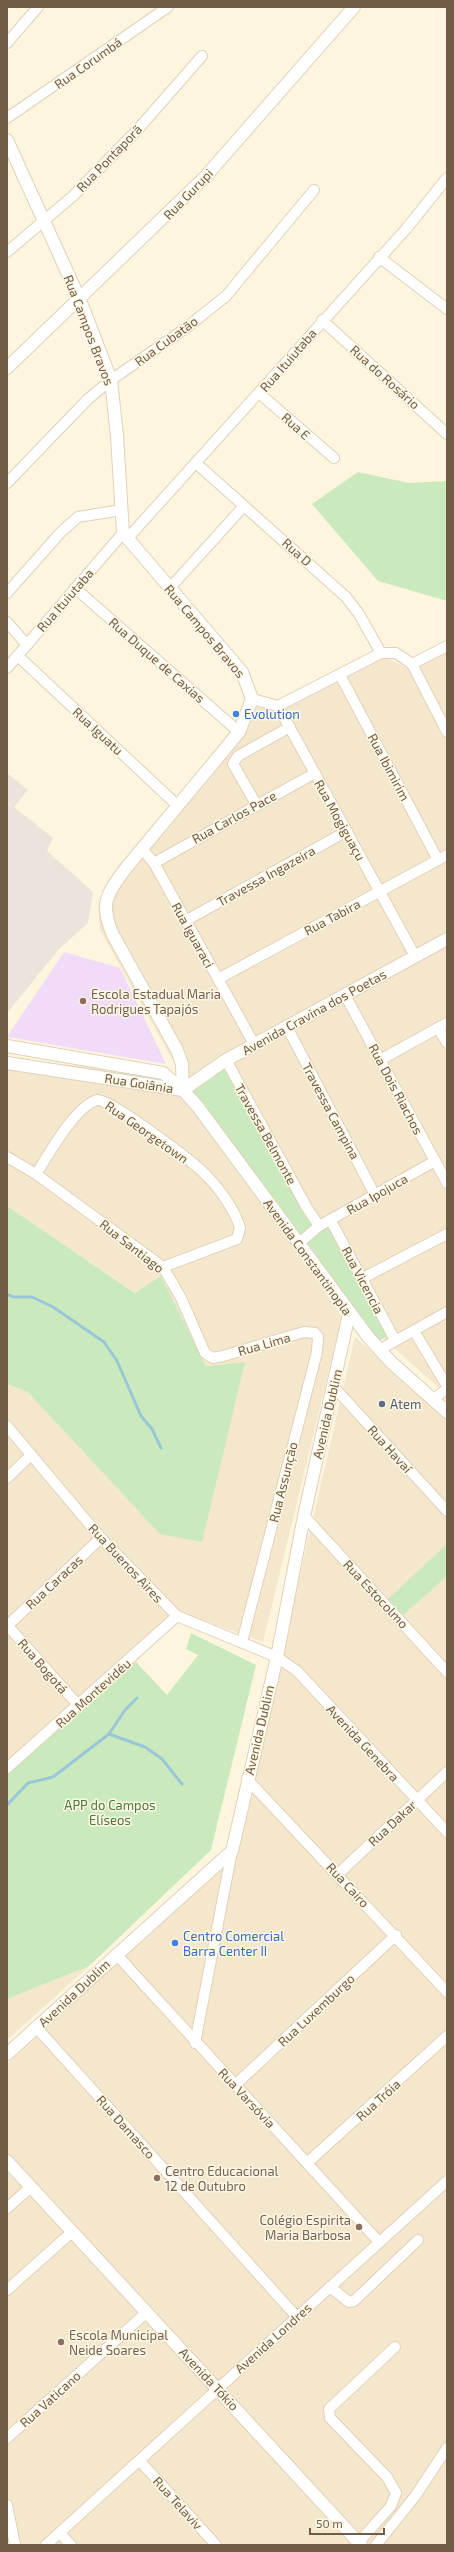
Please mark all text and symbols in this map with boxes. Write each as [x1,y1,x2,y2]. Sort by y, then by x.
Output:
street label: Rua Corumbá [51,34,125,92]
street label: Rua Pontaporã [73,121,145,195]
street label: Rua Gurupi [160,165,216,223]
street label: Rua Campos Bravos [61,272,117,388]
street label: Rua Cubatão [131,313,201,369]
street label: Rua Ituiutaba [256,325,320,395]
street label: Rua do Rosário [347,342,423,412]
street label: Rua E [278,409,314,443]
street label: Rua D [279,535,315,569]
street label: Rua Ituiutaba [33,565,97,635]
street label: Rua Campos Bravos [161,581,249,681]
street label: Rua Duque de Caxias [106,614,208,706]
street label: Rua Iguatu [69,704,127,758]
place label: Evolution [244,706,300,722]
marker: Evolution [231,709,241,719]
street label: Rua Ibimirim [365,731,413,803]
street label: Rua Mogiguaçu [310,777,369,864]
street label: Rua Carlos Pace [189,787,279,847]
street label: Travessa Ingazeira [214,842,318,910]
street label: Rua Tabira [301,895,363,939]
street label: Rua Iguaraci [168,899,218,971]
street label: Avenida Cravina dos Poetas [239,966,389,1058]
place label: Escola Estadual Maria Rodrigues Tapajós [91,986,221,1017]
marker: Escola Estadual Maria Rodrigues Tapajós [78,996,88,1006]
street label: Rua Dois Riachos [365,1041,427,1137]
street label: Travessa Campina [299,1060,363,1162]
street label: Rua Goiânia [104,1070,174,1096]
street label: Travessa Belmonte [232,1081,300,1187]
street label: Rua Georgetown [102,1097,192,1167]
street label: Rua Ipojuca [344,1170,410,1218]
street label: Avenida Constantinopla [260,1196,356,1318]
street label: Rua Santiago [97,1216,167,1276]
street label: Rua Vicencia [339,1244,387,1316]
street label: Rua Lima [236,1329,292,1359]
street label: Avenida Dublim [309,1367,345,1461]
place label: Atem [390,1396,421,1412]
marker: Atem [377,1399,387,1409]
street label: Rua Havaí [364,1422,416,1477]
street label: Rua Assunção [265,1440,302,1524]
street label: Rua Buenos Aires [85,1520,167,1606]
street label: Rua Caracas [22,1551,86,1613]
street label: Rua Estocolmo [340,1556,412,1632]
street label: Rua Bogotá [15,1635,71,1697]
street label: Rua Montevidéu [52,1655,134,1731]
street label: Avenida Dublim [241,1683,277,1777]
street label: Avenida Genebra [323,1701,403,1785]
park label: APP do Campos Elíseos [64,1797,156,1828]
street label: Rua Dakar [365,1797,419,1849]
street label: Rua Cairo [323,1859,373,1911]
place label: Centro Comercial Barra Center II [183,1928,284,1959]
marker: Centro Comercial Barra Center II [170,1938,180,1948]
street label: Avenida Dublim [35,1956,113,2030]
street label: Rua Luxemburgo [274,1970,358,2050]
street label: Rua Varsóvia [215,2065,279,2131]
street label: Rua Tróia [352,2076,404,2124]
street label: Rua Damasco [93,2092,159,2162]
place label: Centro Educacional 12 de Outubro [165,2163,279,2194]
marker: Centro Educacional 12 de Outubro [152,2173,162,2183]
place label: Colégio Espirita Maria Barbosa [259,2212,351,2243]
marker: Colégio Espirita Maria Barbosa [354,2222,364,2232]
street label: Avenida Londres [231,2299,315,2377]
place label: Escola Municipal Neide Soares [69,2327,168,2358]
marker: Escola Municipal Neide Soares [56,2337,66,2347]
street label: Avenida Tókio [176,2344,242,2414]
street label: Rua Vaticano [16,2367,84,2431]
street label: Rua Telaviv [150,2473,206,2533]
scale bar [310,2510,384,2536]
text: 50 m [316,2516,343,2530]

